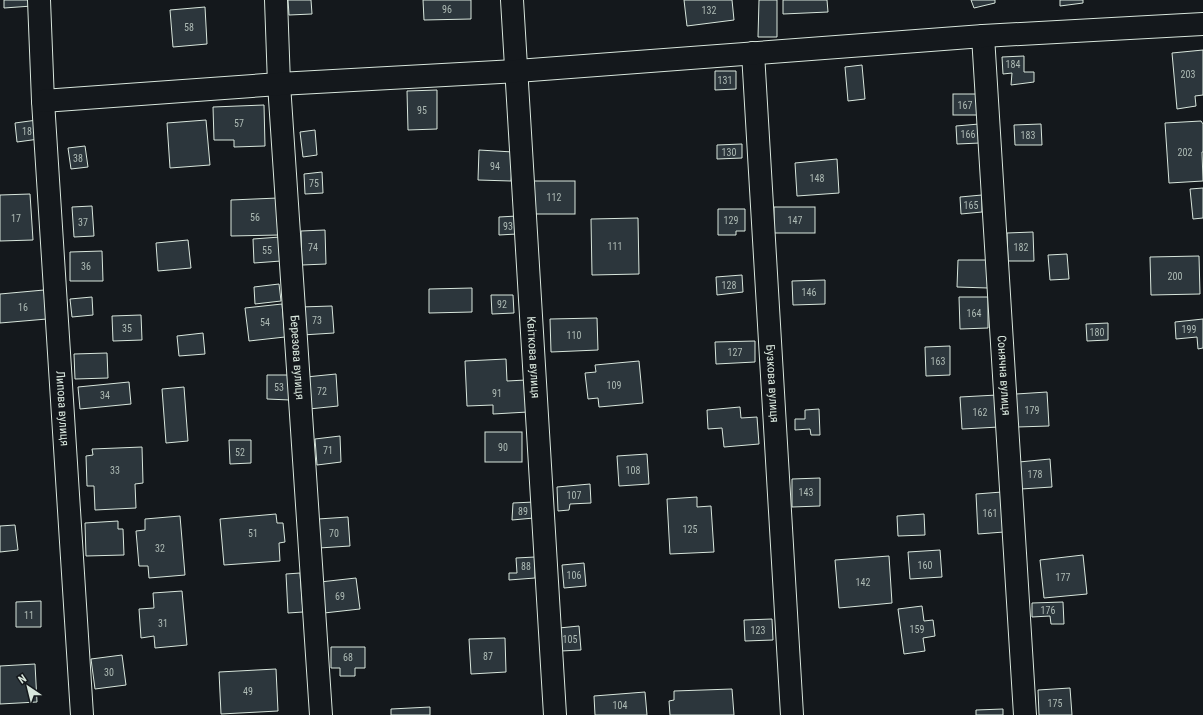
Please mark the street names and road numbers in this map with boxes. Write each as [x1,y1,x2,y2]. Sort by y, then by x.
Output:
street label: Березова вулиця [287,315,307,400]
street label: Квіткова вулиця [524,316,543,399]
street label: Сонячна вулиця [995,335,1013,416]
street label: Бузкова вулиця [763,344,782,423]
street label: Липова вулиця [53,370,72,446]

